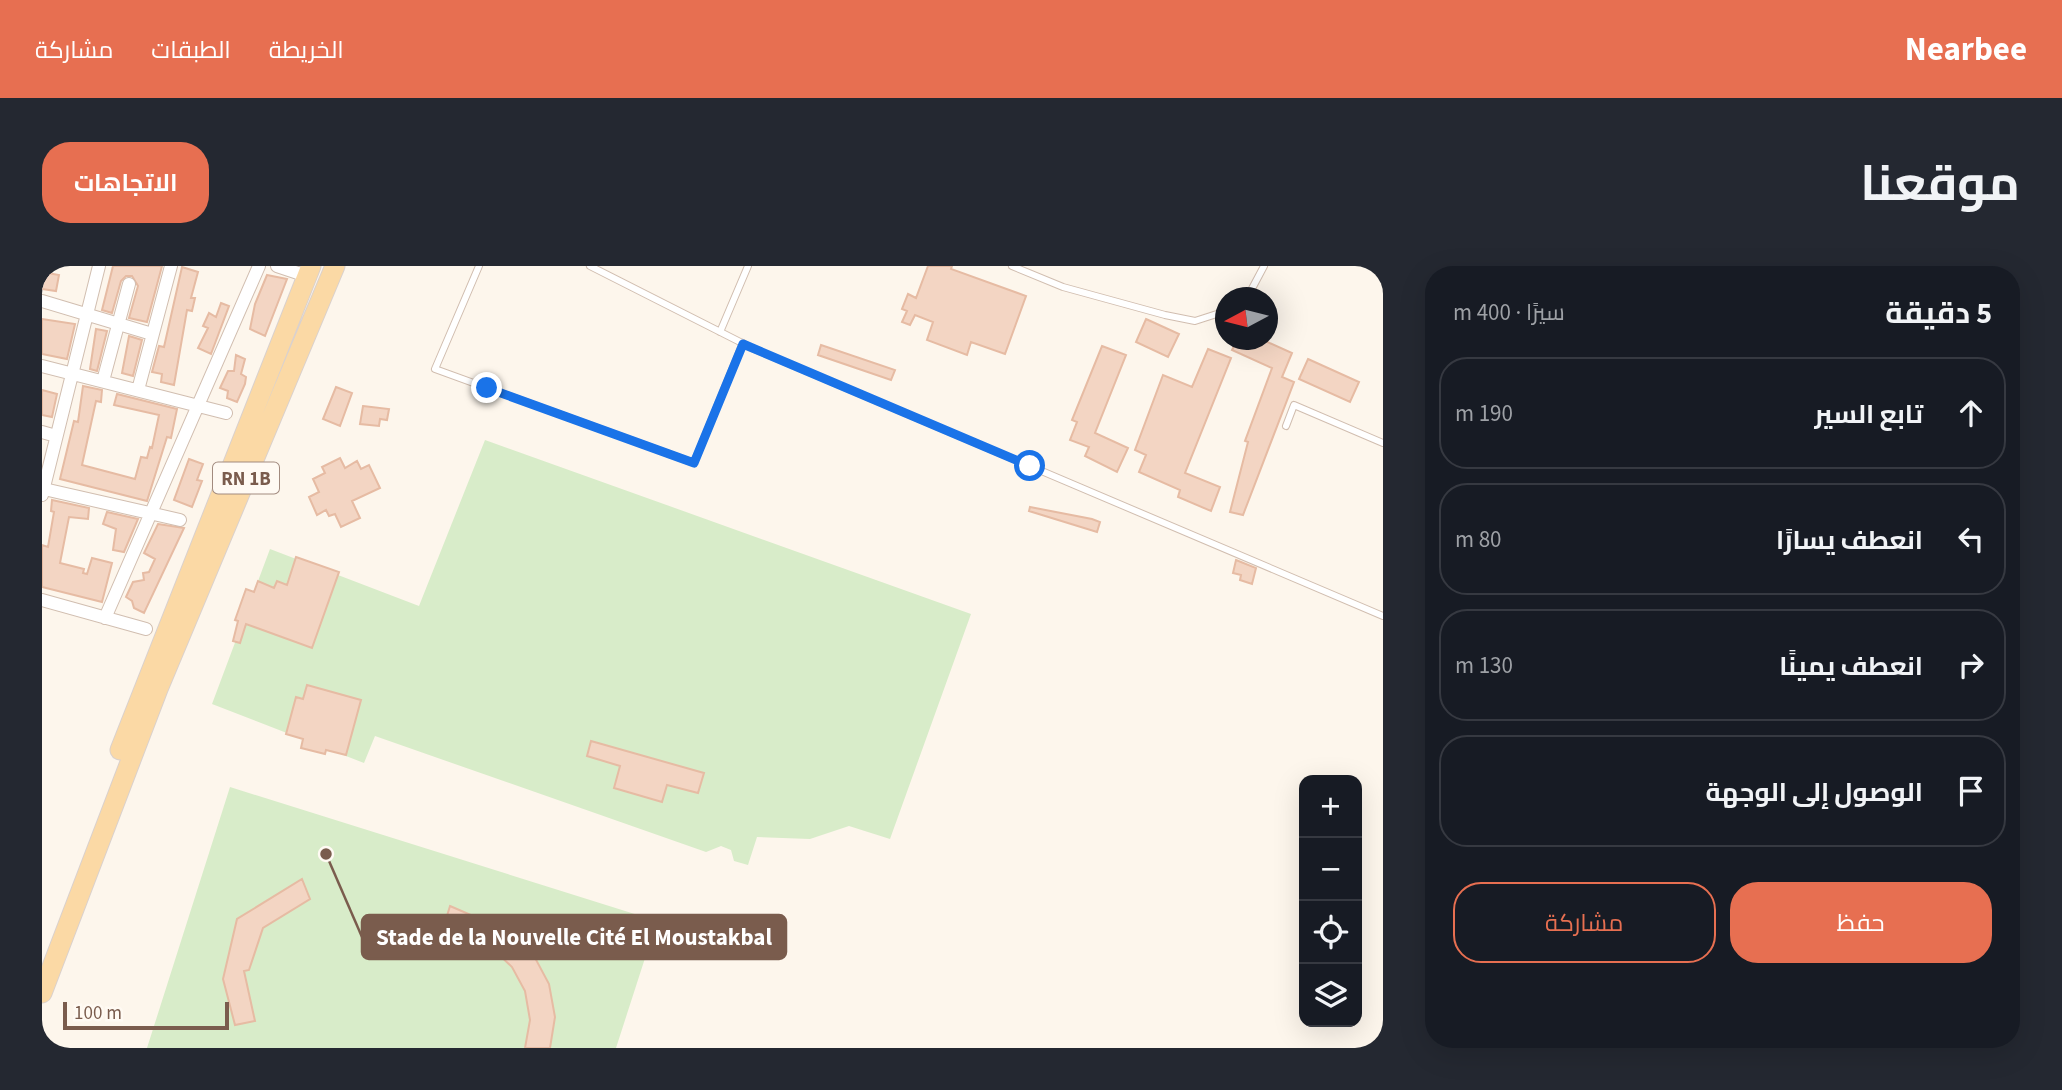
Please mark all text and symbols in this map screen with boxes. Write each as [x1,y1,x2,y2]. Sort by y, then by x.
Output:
text: Nearbee [1905,26,2027,73]
text: مشاركة [35,33,113,68]
text: الطبقات [151,33,231,68]
text: الخريطة [269,33,344,68]
button: الاتجاهات [42,142,209,223]
text: موقعنا [1860,150,2020,220]
north arrow [1215,287,1278,350]
text: 5 دقيقة [1885,292,1992,335]
text: سيرًا · 400 m [1453,296,1565,329]
route end [471,372,502,403]
icon: ahead [1952,394,1990,432]
text: تابع السير [1814,396,1923,433]
text: 190 m [1455,397,1513,430]
route start [1014,450,1045,481]
road number: RN 1B [213,462,279,494]
icon: left [1952,520,1990,558]
text: انعطف يسارًا [1776,522,1923,559]
text: 80 m [1455,523,1502,556]
icon: right [1952,646,1990,684]
text: انعطف يمينًا [1779,648,1923,685]
text: 130 m [1455,649,1513,682]
icon: arrive [1952,772,1990,810]
text: الوصول إلى الوجهة [1705,774,1923,811]
map controls [1299,775,1362,1027]
button: + [1299,775,1362,838]
button: − [1299,838,1362,901]
button: مشاركة [1453,882,1716,963]
button: حفظ [1730,882,1992,963]
button: locate [1299,901,1362,964]
callout: Stade de la Nouvelle Cité El Moustakbal [362,915,786,959]
text: Stade de la Nouvelle Cité El Moustakbal [376,921,772,954]
button: layers [1299,964,1362,1027]
scale bar [63,999,229,1031]
text: 100 m [74,1000,122,1027]

